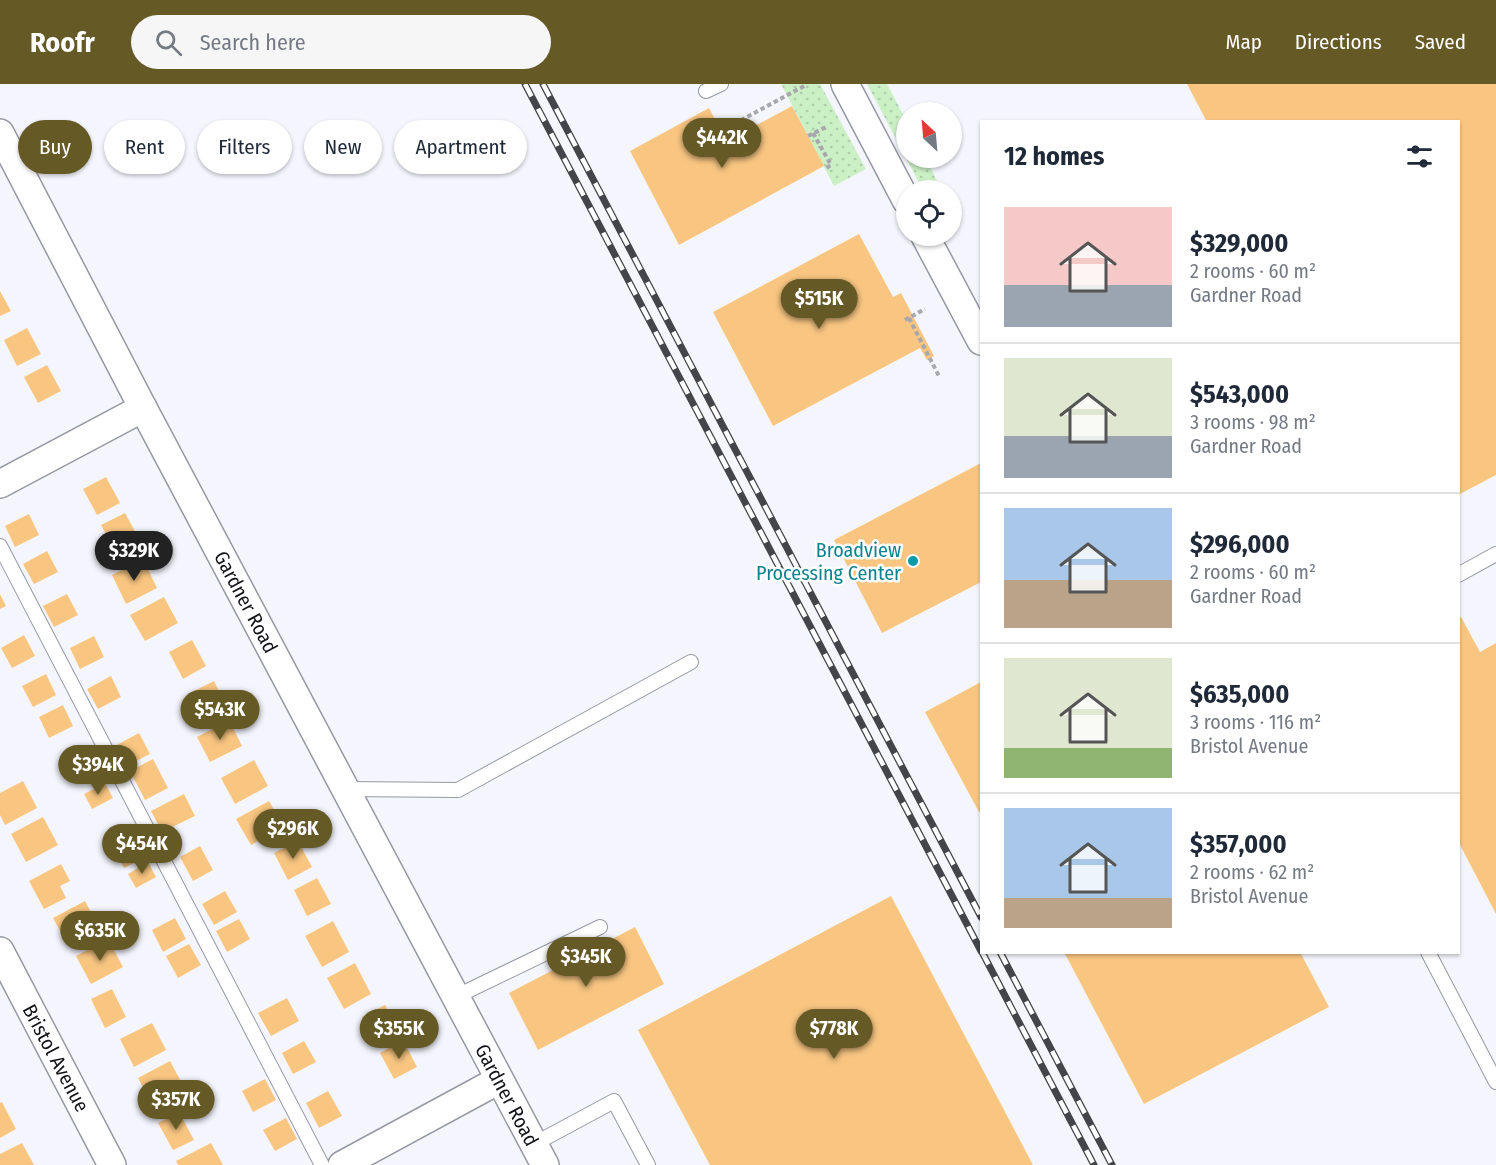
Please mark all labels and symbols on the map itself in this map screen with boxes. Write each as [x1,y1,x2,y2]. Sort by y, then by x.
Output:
north arrow [896,102,962,168]
pin: $442K [680,118,764,169]
pin: $515K [777,279,861,330]
pin: $329K [92,531,176,582]
place label: Broadview Processing Center [756,538,901,585]
street label: Gardner Road [209,547,283,657]
marker: Broadview Processing Center [906,554,920,568]
pin: $543K [178,690,262,741]
pin: $394K [56,745,140,796]
pin: $296K [251,809,335,860]
pin: $454K [100,824,184,875]
pin: $635K [58,911,142,962]
pin: $345K [544,937,628,988]
street label: Bristol Avenue [18,1000,94,1116]
pin: $355K [357,1009,441,1060]
pin: $778K [792,1009,876,1060]
street label: Gardner Road [470,1040,544,1150]
pin: $357K [134,1080,218,1131]

